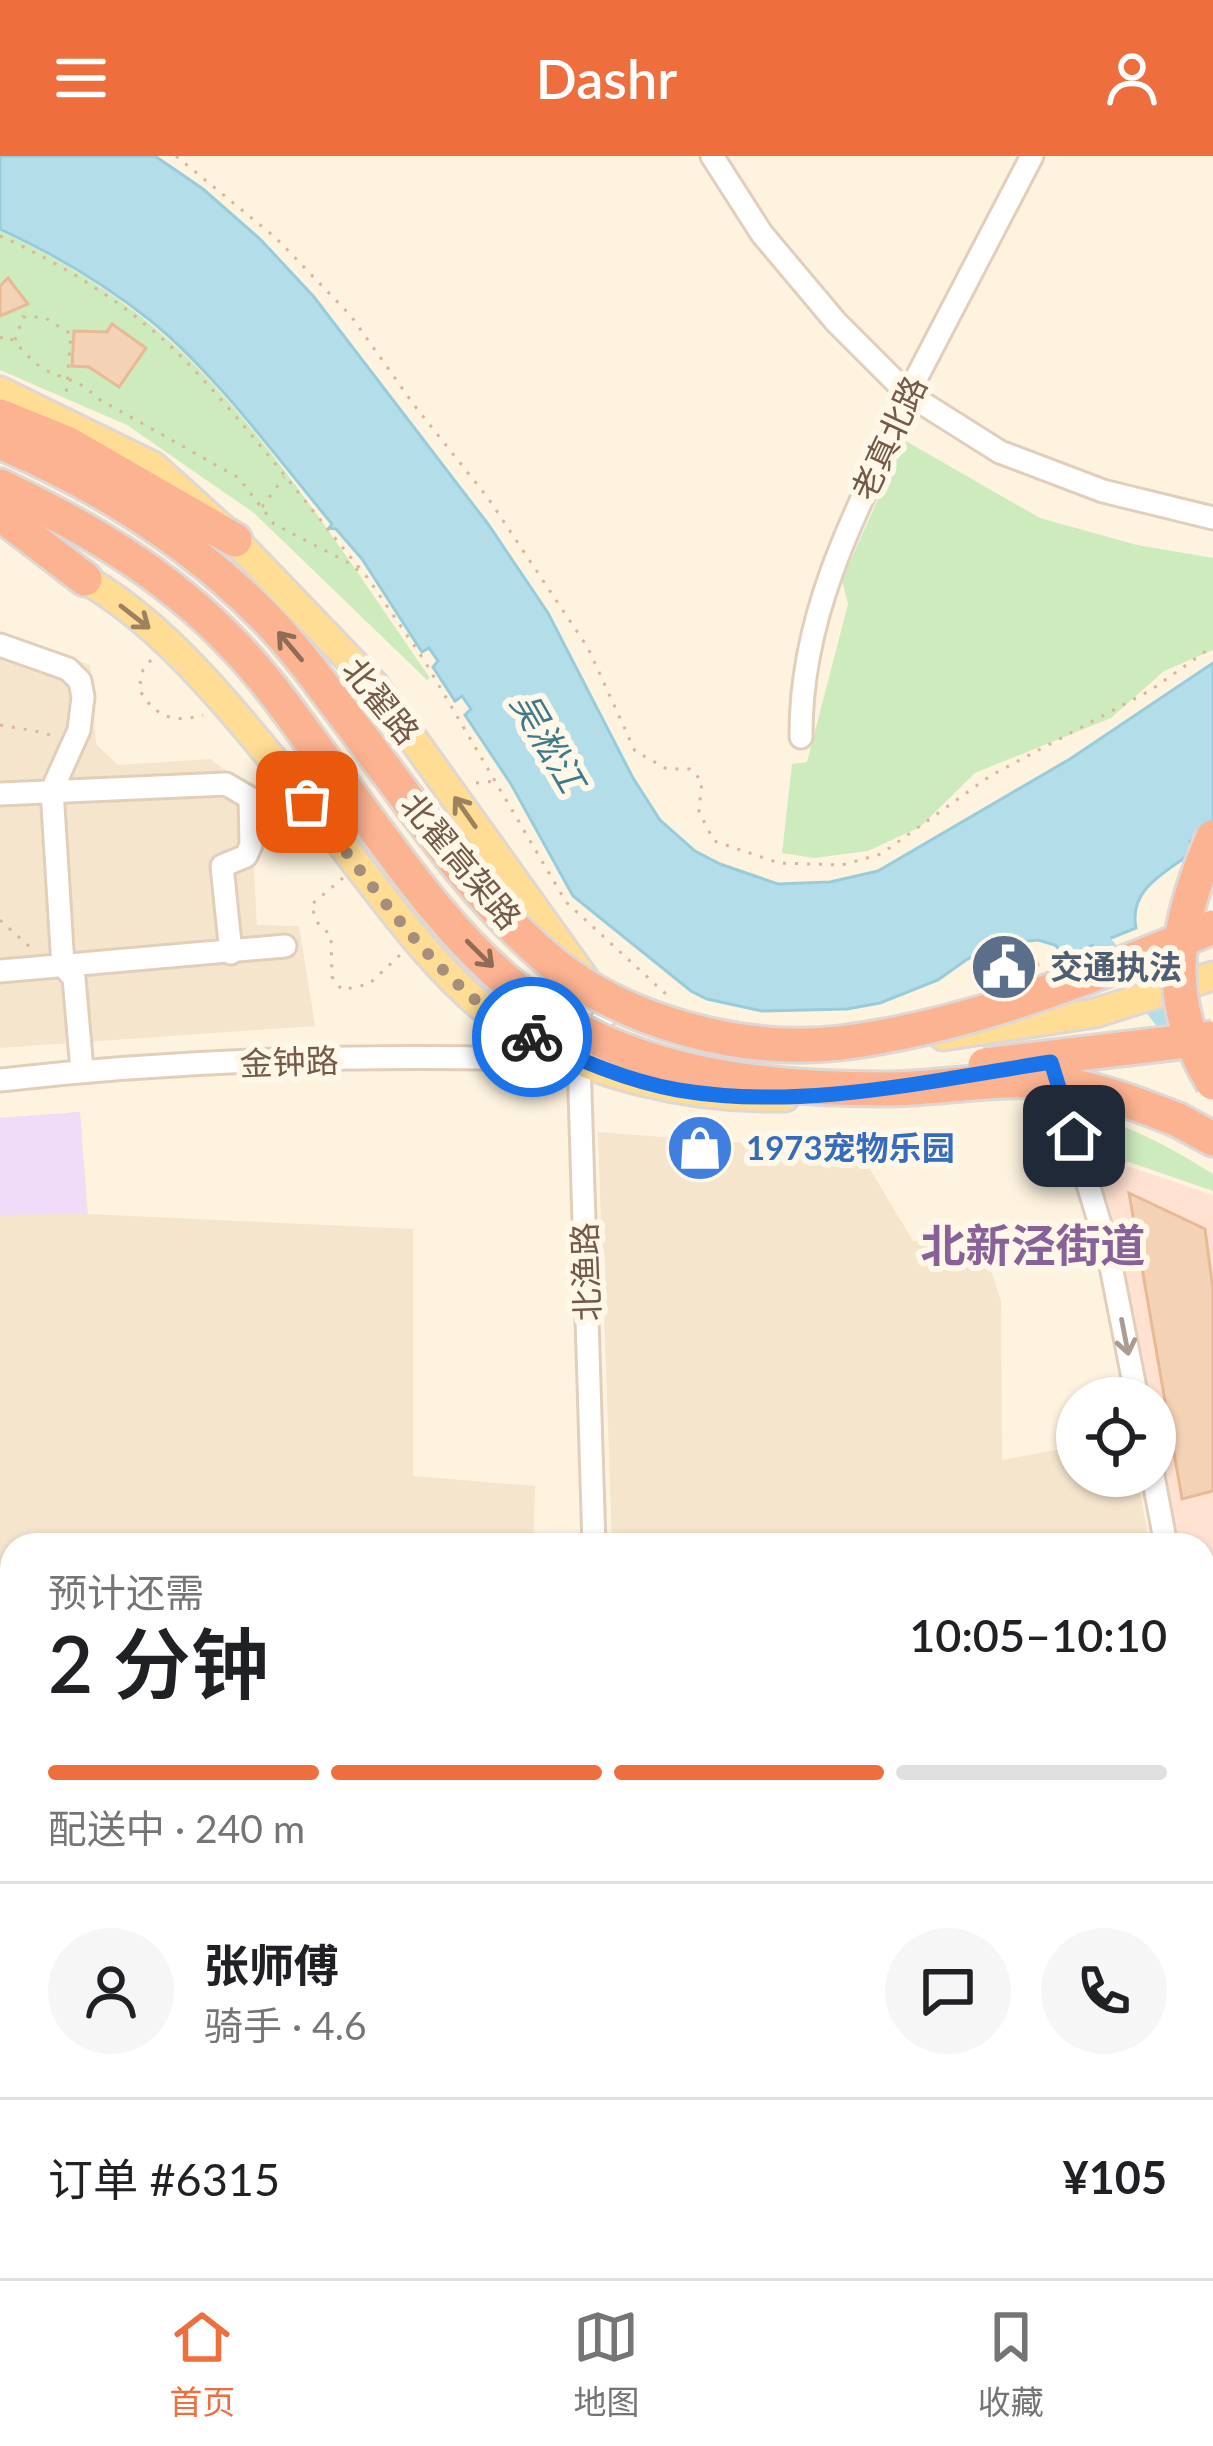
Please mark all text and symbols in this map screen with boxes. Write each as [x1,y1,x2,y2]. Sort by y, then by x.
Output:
icon: menu [48,45,114,111]
icon: person [1099,45,1165,111]
text: Dashr [536,46,677,111]
street label: 老真北路 [842,369,934,506]
one-way arrow [119,603,151,630]
one-way arrow [276,631,304,662]
street label: 北翟路 [335,649,428,751]
water label: 吴淞江 [503,684,597,803]
pin [256,751,358,853]
icon: bag [274,769,340,835]
street label: 北翟高架路 [393,784,530,936]
one-way arrow [453,796,478,829]
public building icon: 交通执法 [969,932,1039,1002]
one-way arrow [465,939,494,968]
place label: 交通执法 [1050,946,1182,986]
courier [472,977,592,1097]
icon: bike [499,1004,565,1070]
street label: 金钟路 [239,1039,339,1083]
pin [1023,1085,1125,1187]
icon: home [1041,1103,1107,1169]
shop icon: 1973宠物乐园 [665,1113,735,1183]
place label: 1973宠物乐园 [746,1127,955,1167]
district label: 北新泾街道 [920,1218,1146,1272]
street label: 北渔路 [563,1222,607,1322]
one-way arrow [1115,1317,1137,1356]
map controls [1056,1377,1176,1497]
button: locate [1056,1377,1176,1497]
text: 预计还需 [48,1569,204,1615]
text: 10:05–10:10 [909,1608,1167,1662]
text: 2 分钟 [48,1616,269,1710]
text: 配送中 · 240 m [48,1805,305,1851]
button: person [48,1928,174,2054]
button: chat [885,1928,1011,2054]
button: phone [1041,1928,1167,2054]
text: 张师傅 [204,1938,339,1992]
text: 骑手 · 4.6 [204,2002,367,2048]
text: ¥105 [1063,2150,1167,2204]
text: 订单 #6315 [48,2152,280,2206]
tab: 首页 [169,2304,235,2424]
tab: 地图 [573,2304,639,2424]
tab: 收藏 [978,2304,1044,2424]

